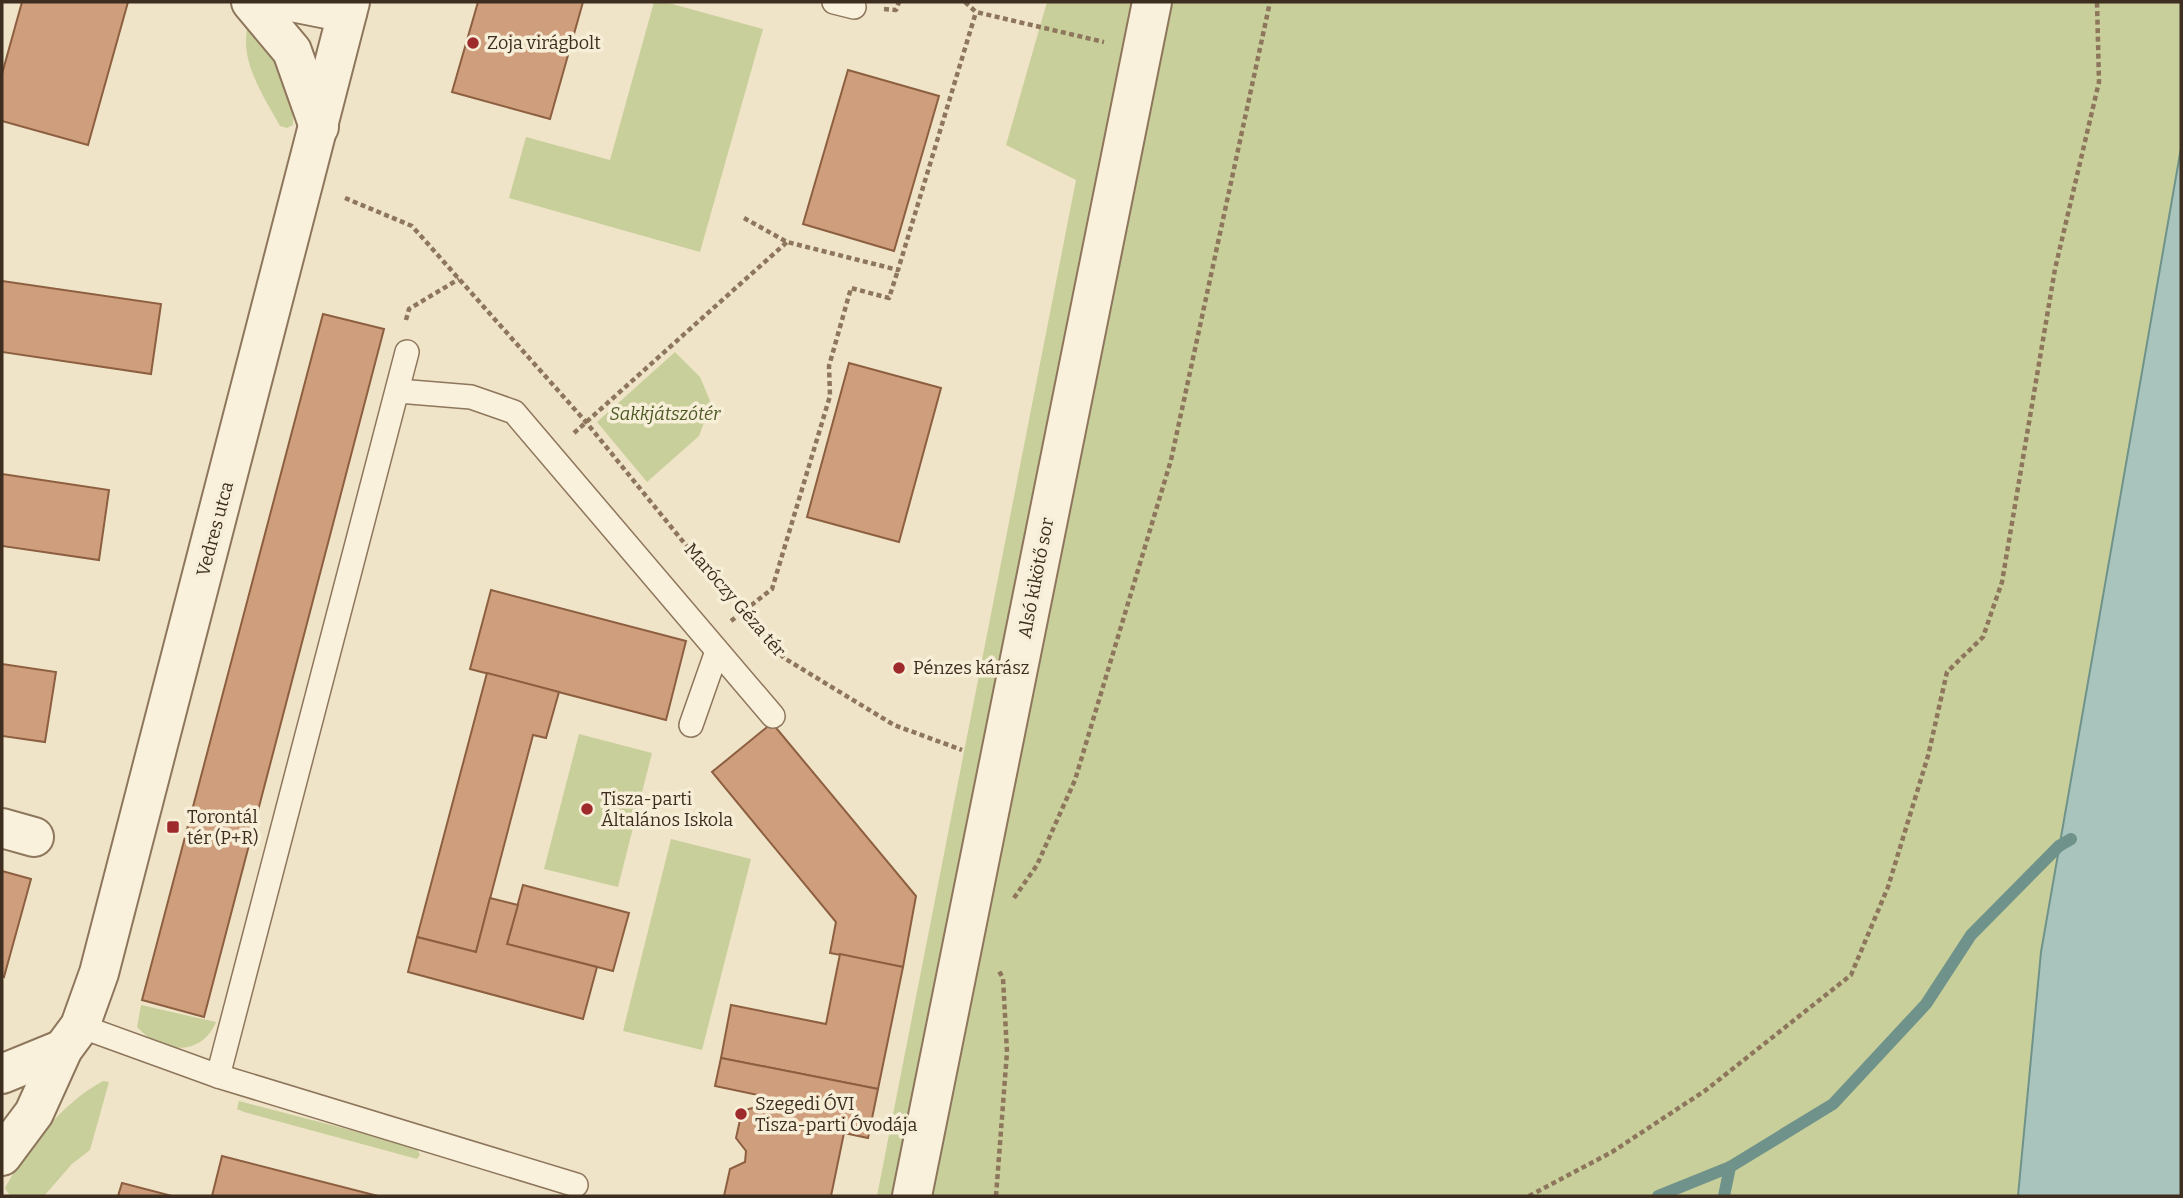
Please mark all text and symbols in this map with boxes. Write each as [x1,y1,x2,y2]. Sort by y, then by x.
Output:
place label: Zoja virágbolt [487,32,601,54]
marker: Zoja virágbolt [465,35,481,51]
park label: Sakkjátszótér [610,403,721,425]
street label: Vedres utca [192,479,238,579]
street label: Alsó kikötő sor [1014,516,1059,640]
street label: Maróczy Géza tér [680,539,790,661]
place label: Pénzes kárász [913,657,1029,679]
marker: Pénzes kárász [891,660,907,676]
place label: Tisza-parti Általános Iskola [601,788,733,831]
marker: Tisza-parti Általános Iskola [579,801,595,817]
place label: Torontál tér (P+R) [187,806,259,849]
marker: Torontál tér (P+R) [165,819,181,835]
place label: Szegedi ÓVI Tisza-parti Óvodája [755,1093,918,1136]
marker: Szegedi ÓVI Tisza-parti Óvodája [733,1106,749,1122]

